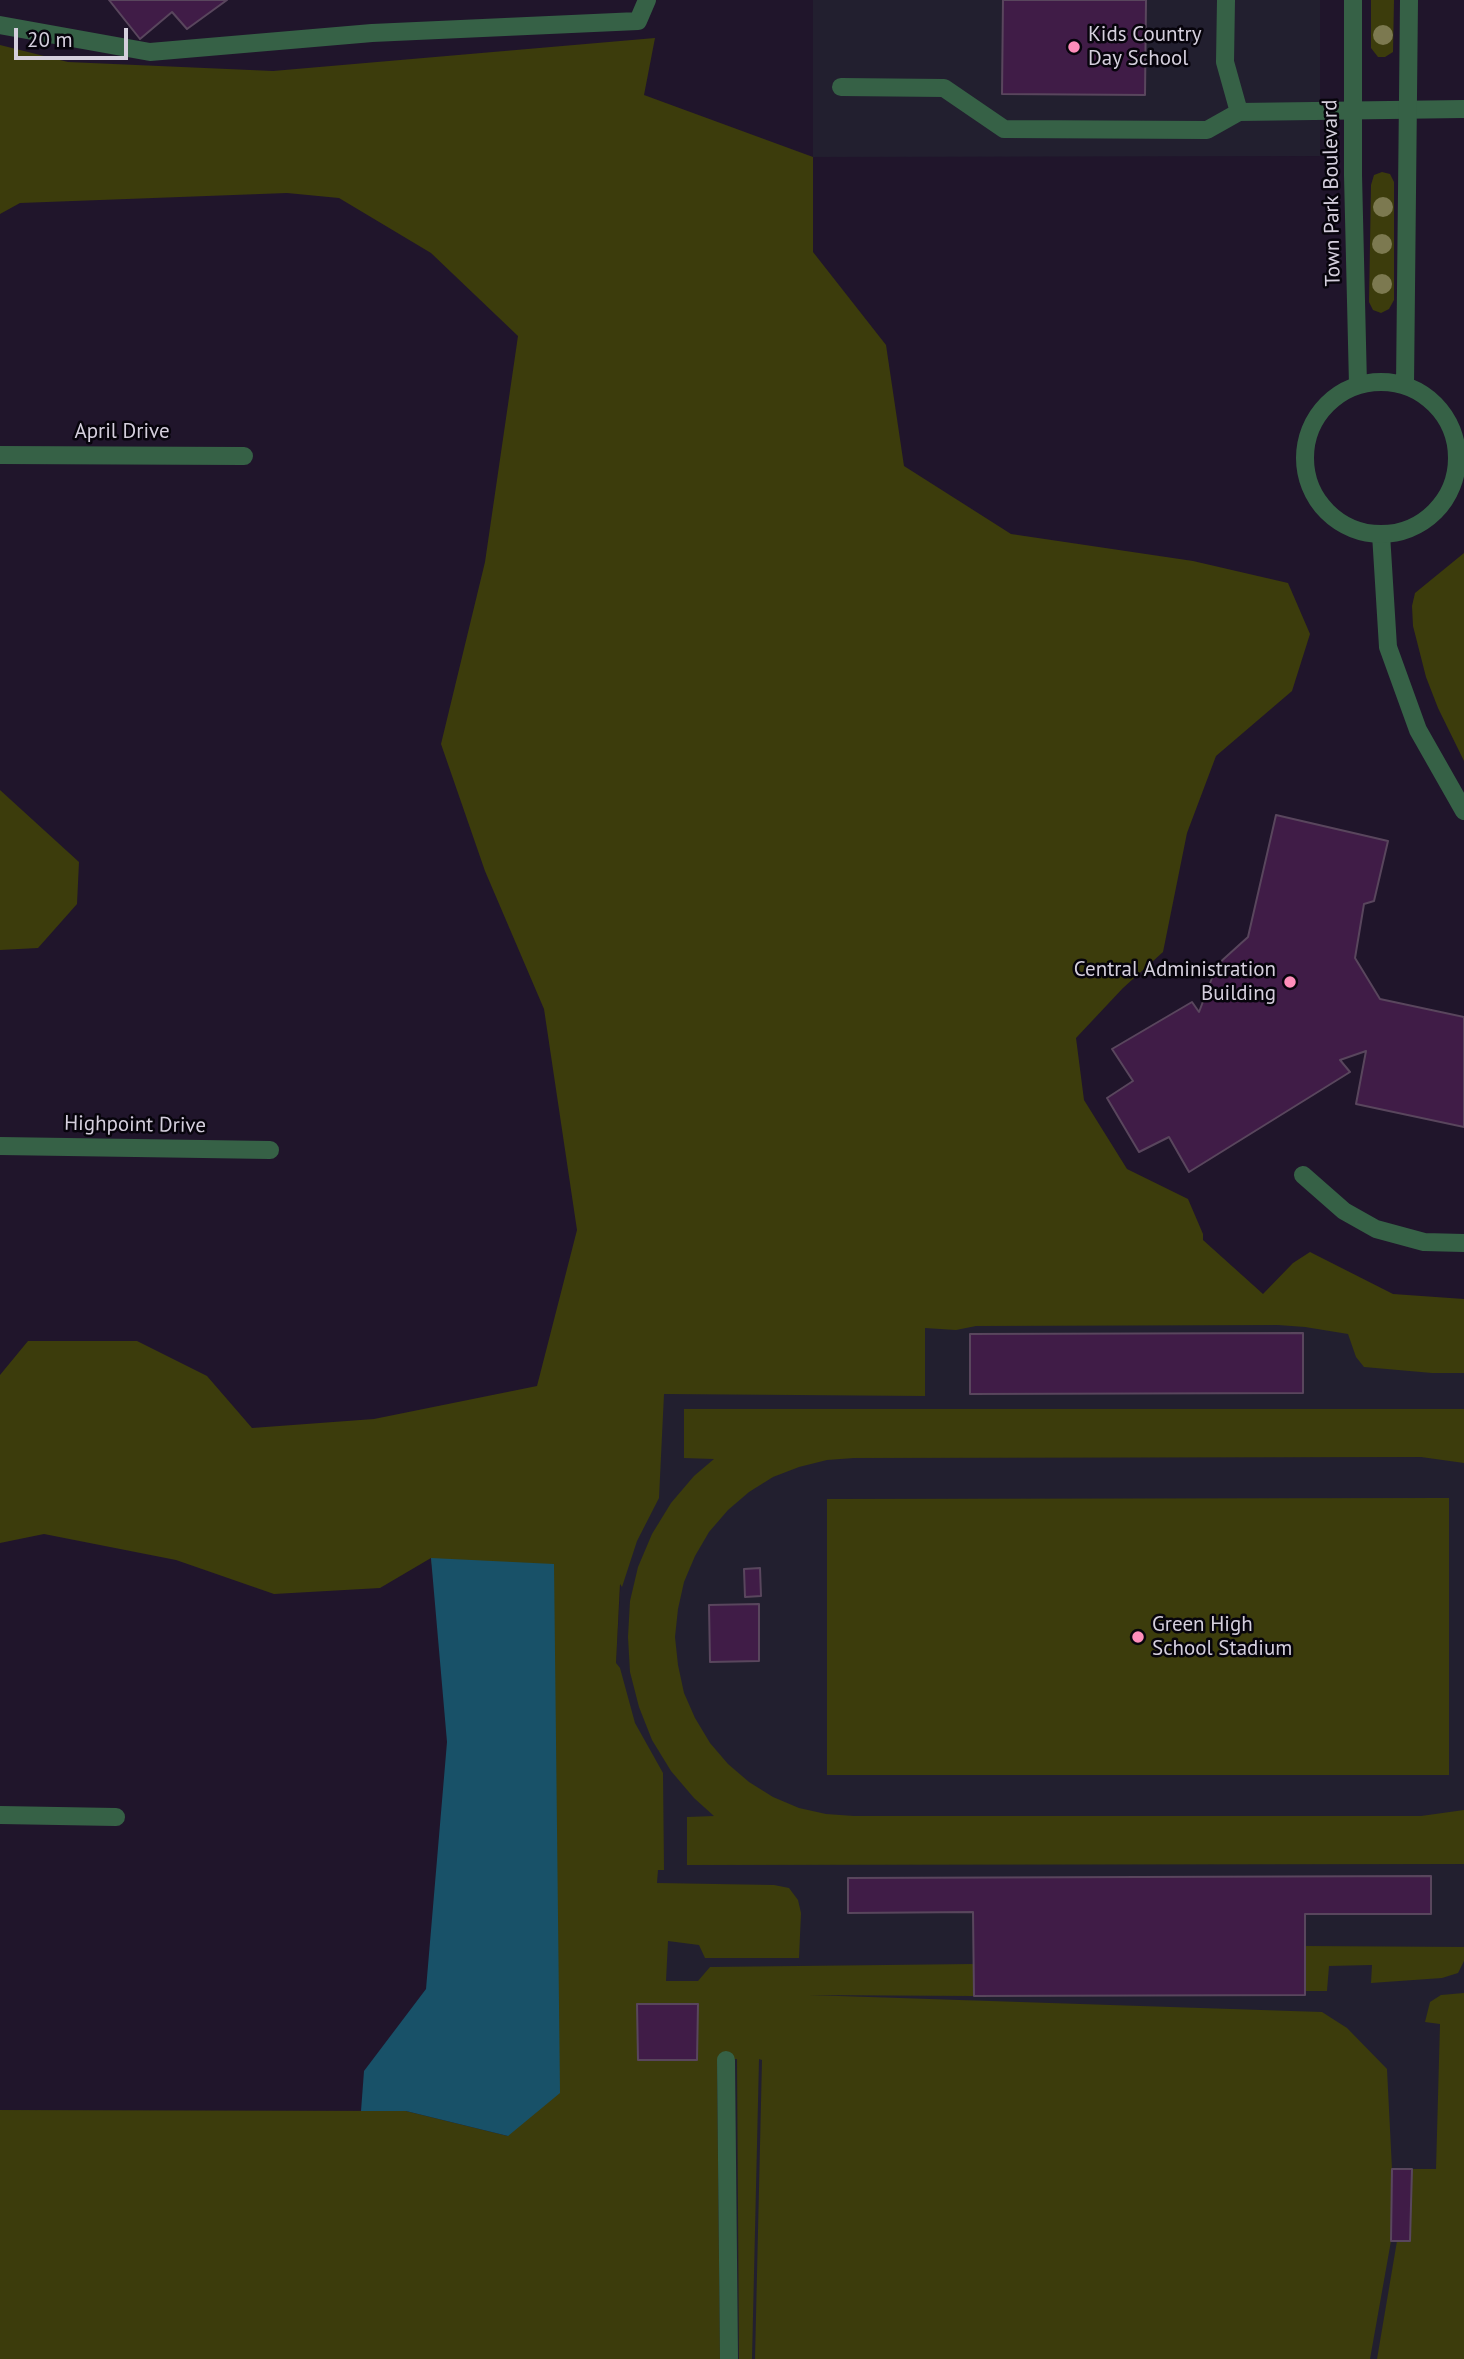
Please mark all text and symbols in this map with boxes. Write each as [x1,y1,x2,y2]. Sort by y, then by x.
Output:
scale bar [18,14,131,58]
place label: Kids Country Day School [1088,22,1202,72]
text: 20 m [27,26,73,53]
marker: Kids Country Day School [1066,39,1082,55]
street label: Town Park Boulevard [1318,99,1346,287]
street label: April Drive [74,419,170,445]
place label: Central Administration Building [1074,957,1276,1007]
marker: Central Administration Building [1282,974,1298,990]
street label: Highpoint Drive [64,1111,206,1139]
place label: Green High School Stadium [1152,1612,1292,1662]
marker: Green High School Stadium [1130,1629,1146,1645]

